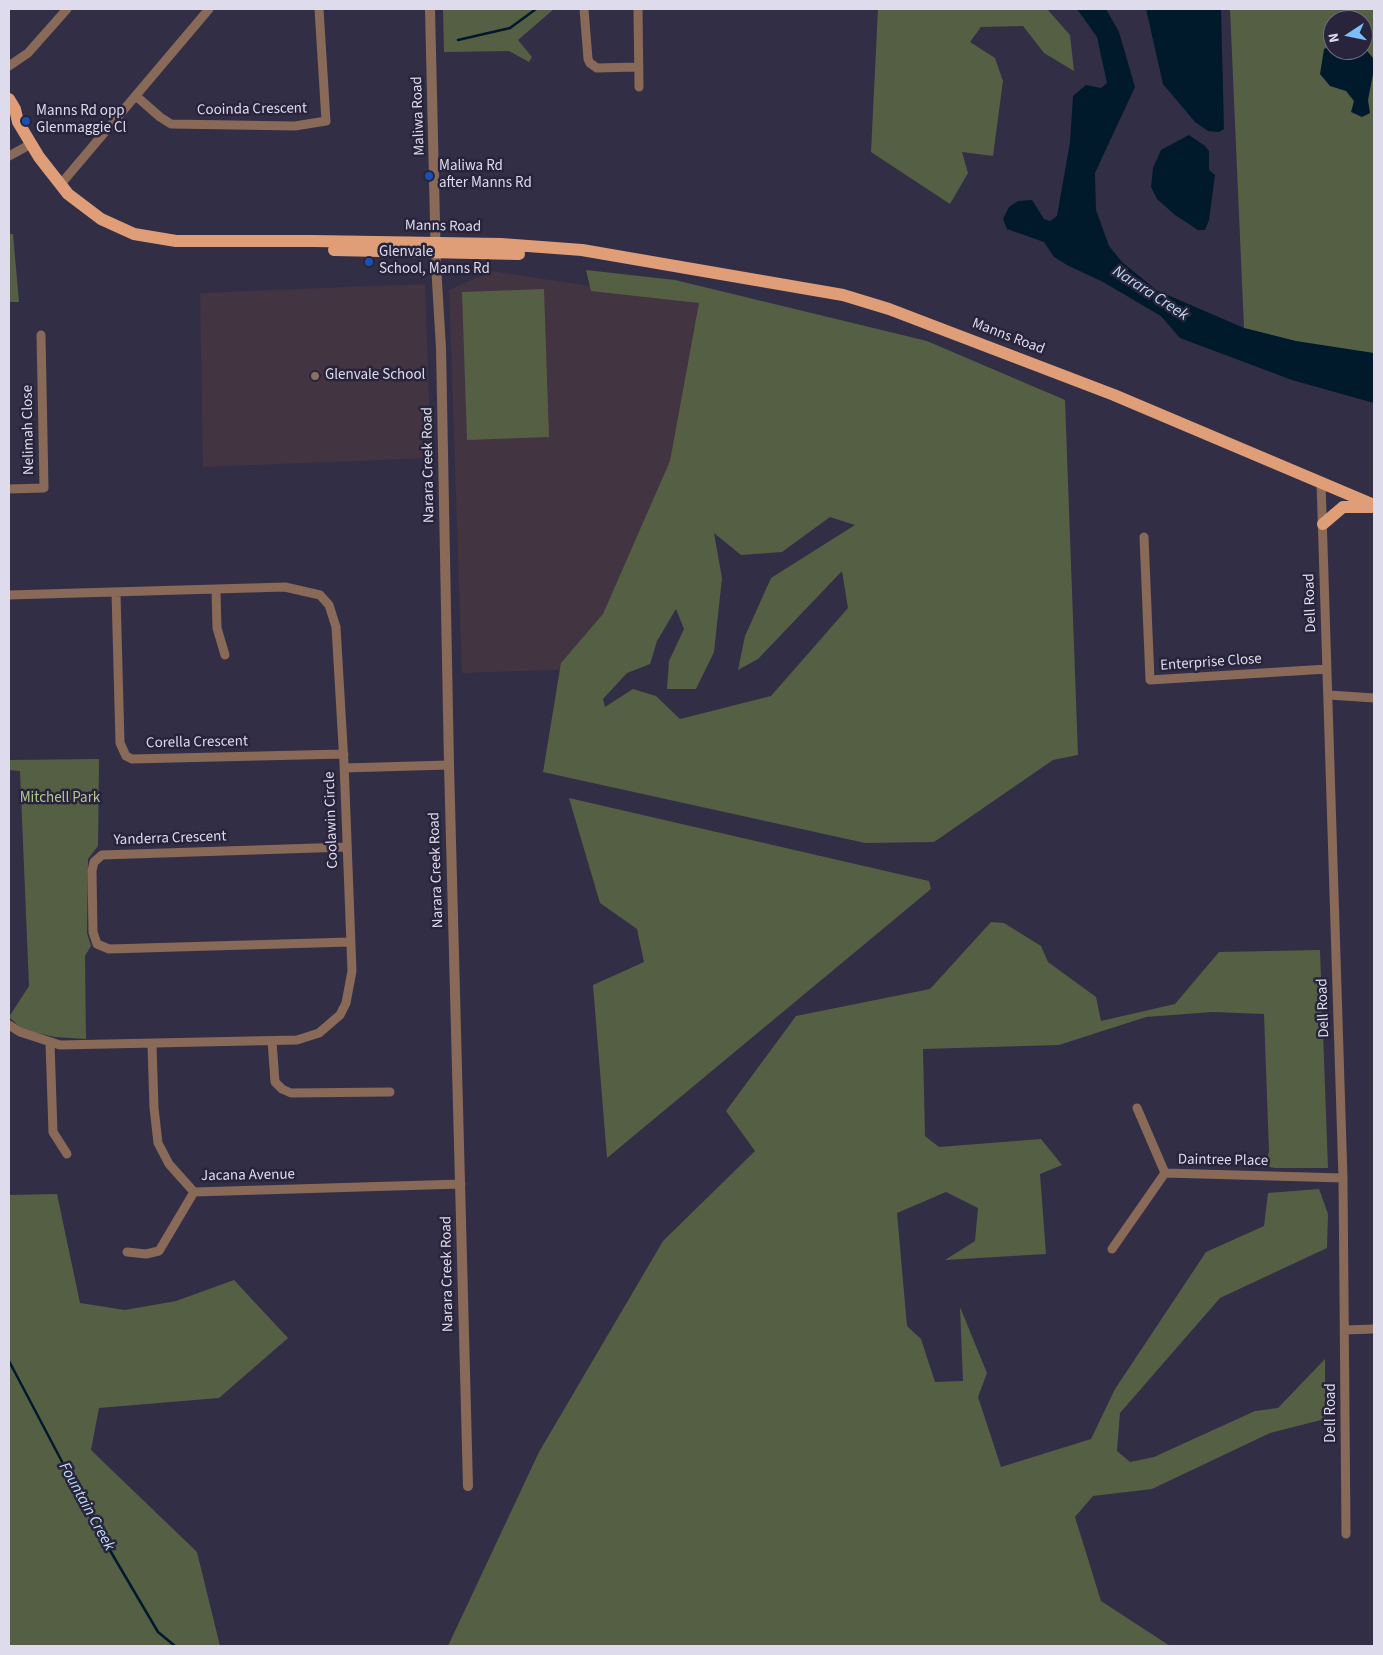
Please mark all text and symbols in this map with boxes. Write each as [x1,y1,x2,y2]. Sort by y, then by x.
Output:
north arrow [1323,10,1373,60]
text: N [1324,31,1345,44]
street label: Maliwa Road [409,76,429,156]
street label: Cooinda Crescent [197,100,307,120]
place label: Manns Rd opp Glenmaggie Cl [36,103,126,138]
marker: Manns Rd opp Glenmaggie Cl [20,115,32,127]
place label: Maliwa Rd after Manns Rd [439,158,532,193]
marker: Maliwa Rd after Manns Rd [423,170,435,182]
street label: Manns Road [405,217,481,237]
place label: Glenvale School, Manns Rd [379,244,490,279]
marker: Glenvale School, Manns Rd [363,256,375,268]
water label: Narara Creek [1108,262,1192,326]
street label: Manns Road [969,315,1047,359]
place label: Glenvale School [325,367,425,385]
marker: Glenvale School [309,370,321,382]
street label: Nelimah Close [19,385,39,475]
street label: Narara Creek Road [419,407,439,523]
street label: Dell Road [1301,573,1321,633]
street label: Enterprise Close [1160,650,1262,676]
street label: Corella Crescent [146,733,248,753]
street label: Coolawin Circle [321,771,343,869]
park label: Mitchell Park [20,790,100,808]
street label: Narara Creek Road [426,812,448,928]
street label: Yanderra Crescent [113,828,227,850]
street label: Dell Road [1314,978,1334,1038]
street label: Daintree Place [1178,1151,1268,1171]
street label: Jacana Avenue [201,1166,295,1186]
street label: Narara Creek Road [438,1216,458,1332]
street label: Dell Road [1323,1383,1341,1443]
water label: Fountain Creek [54,1459,118,1555]

